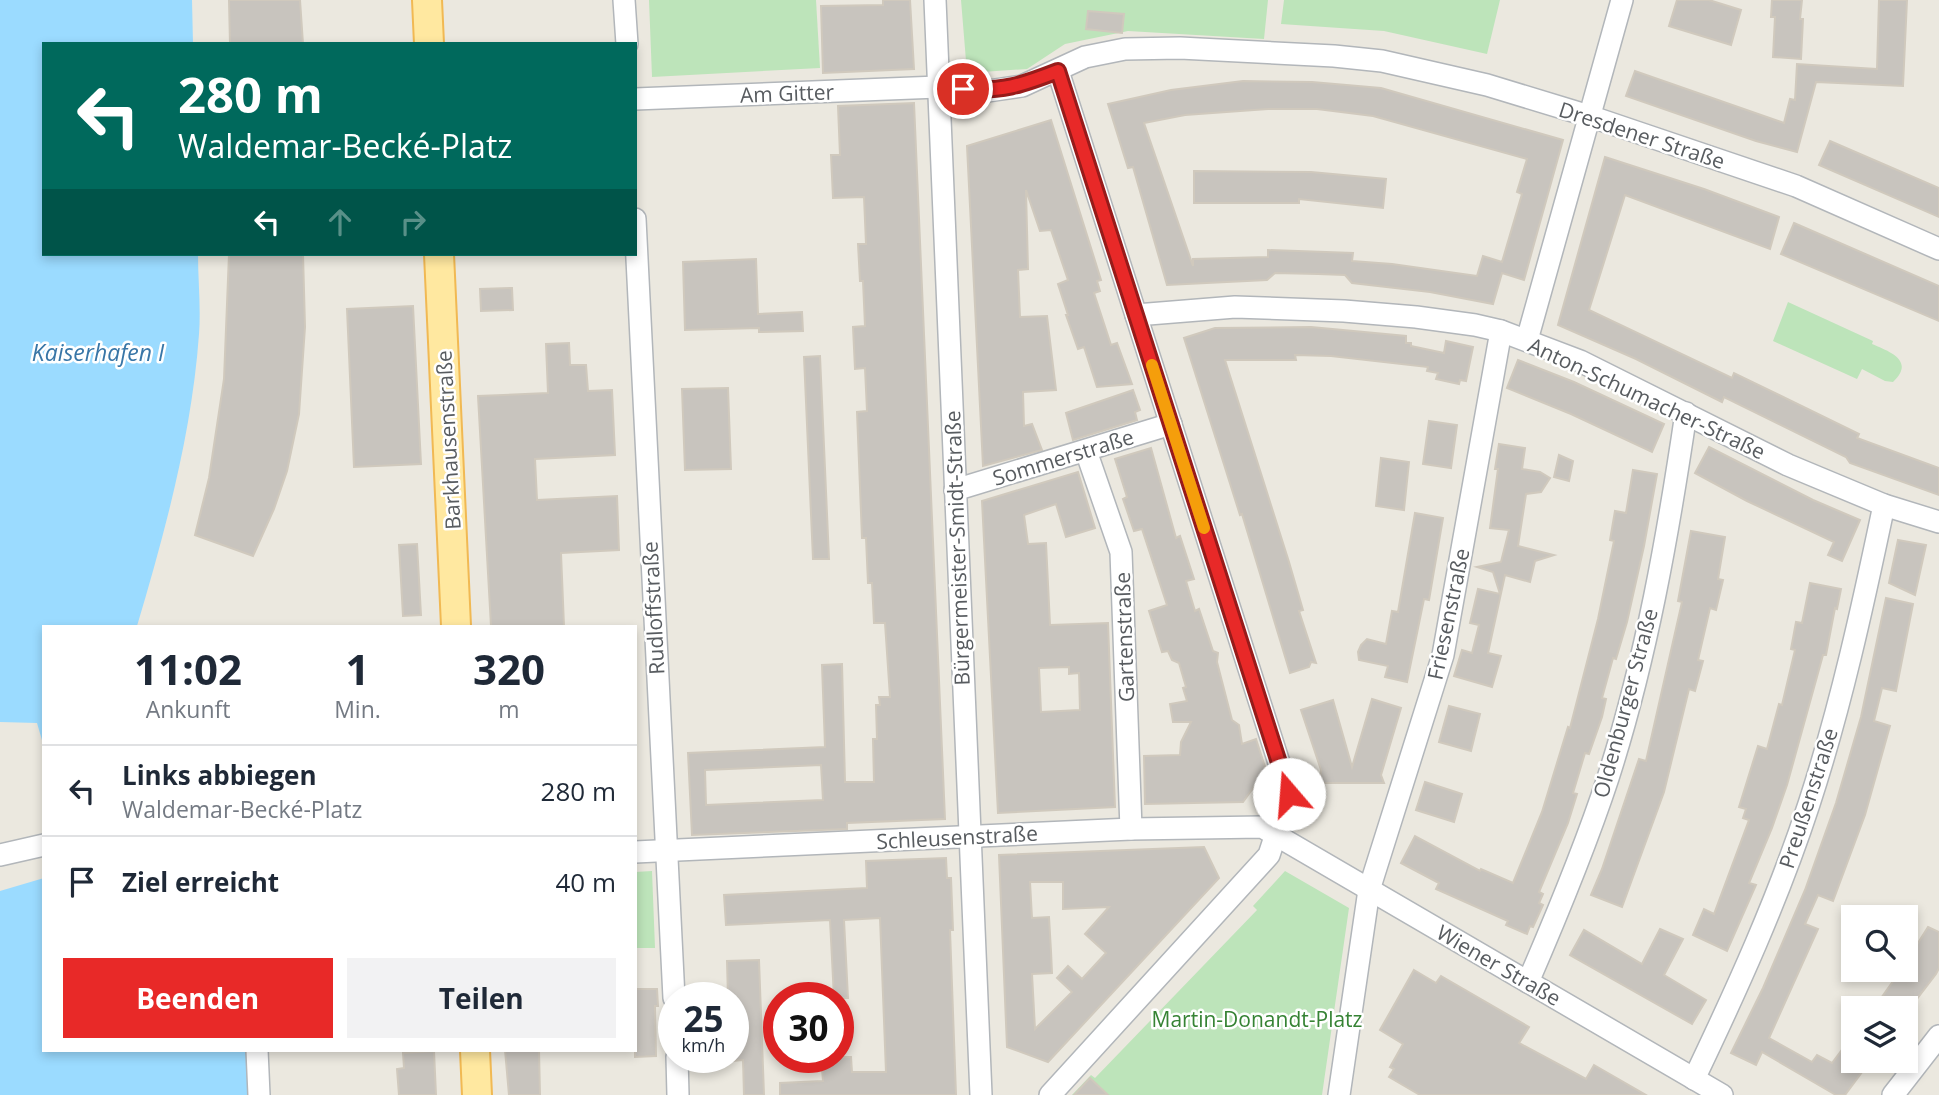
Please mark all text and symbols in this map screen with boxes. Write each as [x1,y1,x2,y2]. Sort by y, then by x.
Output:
pin [933,59,993,119]
text: 280 m [178,61,323,127]
icon: left [63,70,154,161]
icon: arrive [944,70,982,108]
street label: Am Gitter [739,77,835,109]
street label: Dresdener Straße [1555,95,1729,175]
text: Waldemar-Becké-Platz [178,124,512,167]
icon: left [248,203,286,241]
icon: ahead [321,203,359,241]
icon: right [394,203,432,241]
street label: Anton-Schumacher-Straße [1524,331,1770,465]
water label: Kaiserhafen I [32,336,165,368]
street label: Barkhausenstraße [429,350,467,530]
street label: Bürgermeister-Smidt-Straße [938,410,976,686]
street label: Sommerstraße [989,422,1137,492]
street label: Rudloffstraße [636,541,670,675]
street label: Friesenstraße [1420,546,1476,682]
street label: Gartenstraße [1108,571,1140,703]
street label: Oldenburger Straße [1586,605,1664,801]
text: 11:02 [134,640,242,697]
text: 1 [345,640,370,697]
text: 320 [473,640,545,697]
text: Ankunft [146,693,231,725]
text: Min. [334,693,381,725]
text: m [498,693,520,725]
street label: Preußenstraße [1772,724,1844,872]
text: Links abbiegen [122,757,317,793]
position arrow [1252,757,1326,831]
icon: left [63,772,101,810]
text: 280 m [541,773,616,809]
text: Waldemar-Becké-Platz [122,793,362,825]
street label: Schleusenstraße [876,819,1038,855]
icon: arrive [63,863,101,901]
text: Ziel erreicht [122,864,279,900]
text: 40 m [555,864,616,900]
map controls [1841,905,1918,1073]
button: search [1841,905,1918,982]
street label: Wiener Straße [1432,918,1566,1012]
button: Beenden [63,958,333,1038]
button: Teilen [347,958,616,1038]
speed limit sign: 30 [763,982,854,1073]
text: 25 [683,995,724,1042]
button: layers [1841,996,1918,1073]
park label: Martin-Donandt-Platz [1152,1005,1363,1033]
text: km/h [682,1033,725,1057]

